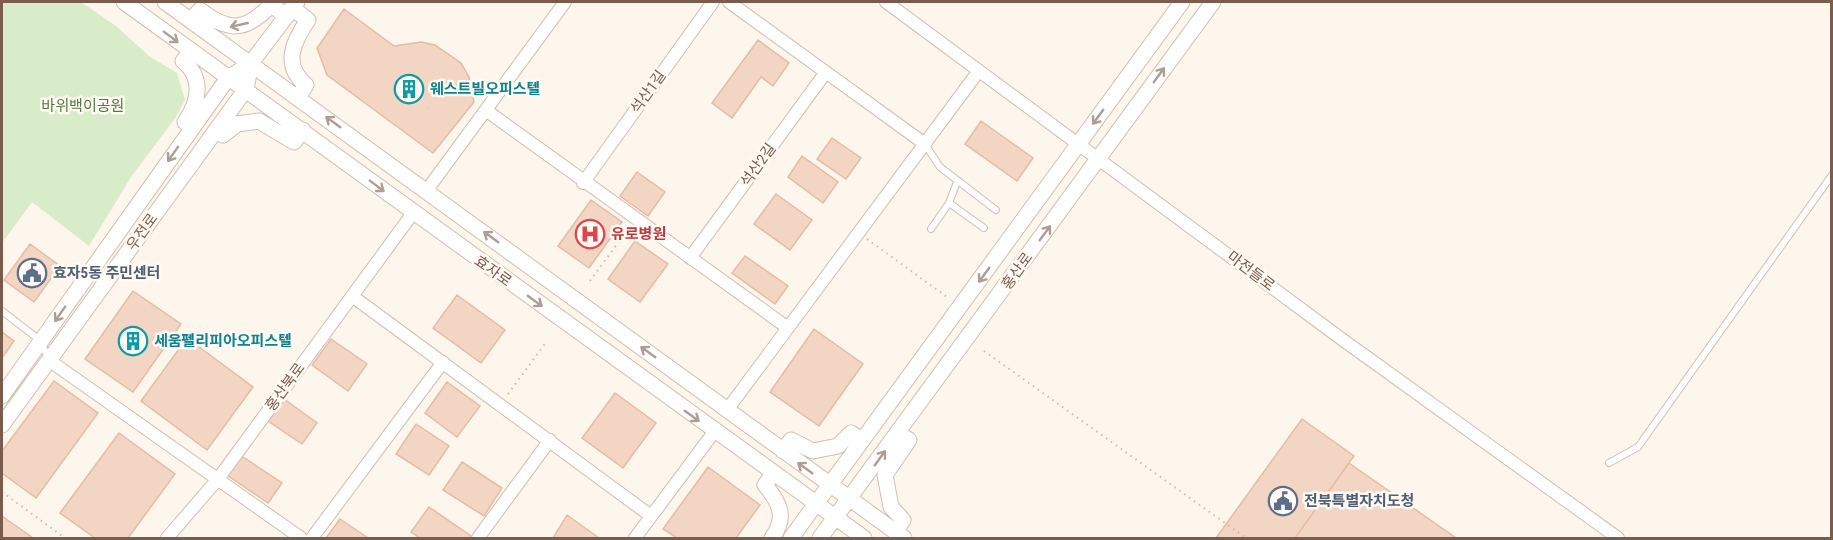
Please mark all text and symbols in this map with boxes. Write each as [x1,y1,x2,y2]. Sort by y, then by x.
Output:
one-way arrow [230,19,249,31]
one-way arrow [163,30,179,43]
street label: 석산1길 [626,67,670,117]
one-way arrow [1153,68,1166,84]
building icon: 웨스트빌오피스텔 [393,73,425,105]
place label: 웨스트빌오피스텔 [430,80,540,98]
park label: 바위백이공원 [42,97,124,115]
one-way arrow [1092,108,1104,124]
one-way arrow [326,116,342,128]
street label: 석산2길 [736,140,780,190]
one-way arrow [167,146,179,162]
one-way arrow [369,180,385,192]
street label: 우전로 [123,210,161,254]
hospital icon: 유로병원 [574,218,606,250]
place label: 유로병원 [611,225,666,243]
one-way arrow [1039,225,1051,241]
one-way arrow [483,231,499,243]
street label: 마전들로 [1224,247,1278,295]
street label: 홍산로 [998,249,1036,293]
street label: 효자로 [471,252,515,290]
public building icon: 효자5동 주민센터 [16,257,48,289]
place label: 효자5동 주민센터 [53,264,161,282]
one-way arrow [977,266,990,282]
one-way arrow [526,295,542,307]
one-way arrow [54,305,66,321]
building icon: 세움펠리피아오피스텔 [117,325,149,357]
place label: 세움펠리피아오피스텔 [154,332,292,350]
one-way arrow [640,346,656,359]
street label: 홍산북로 [261,359,309,415]
one-way arrow [684,410,700,422]
one-way arrow [874,450,886,466]
one-way arrow [798,461,814,474]
public building icon: 전북특별자치도청 [1267,485,1299,517]
place label: 전북특별자치도청 [1304,492,1414,510]

